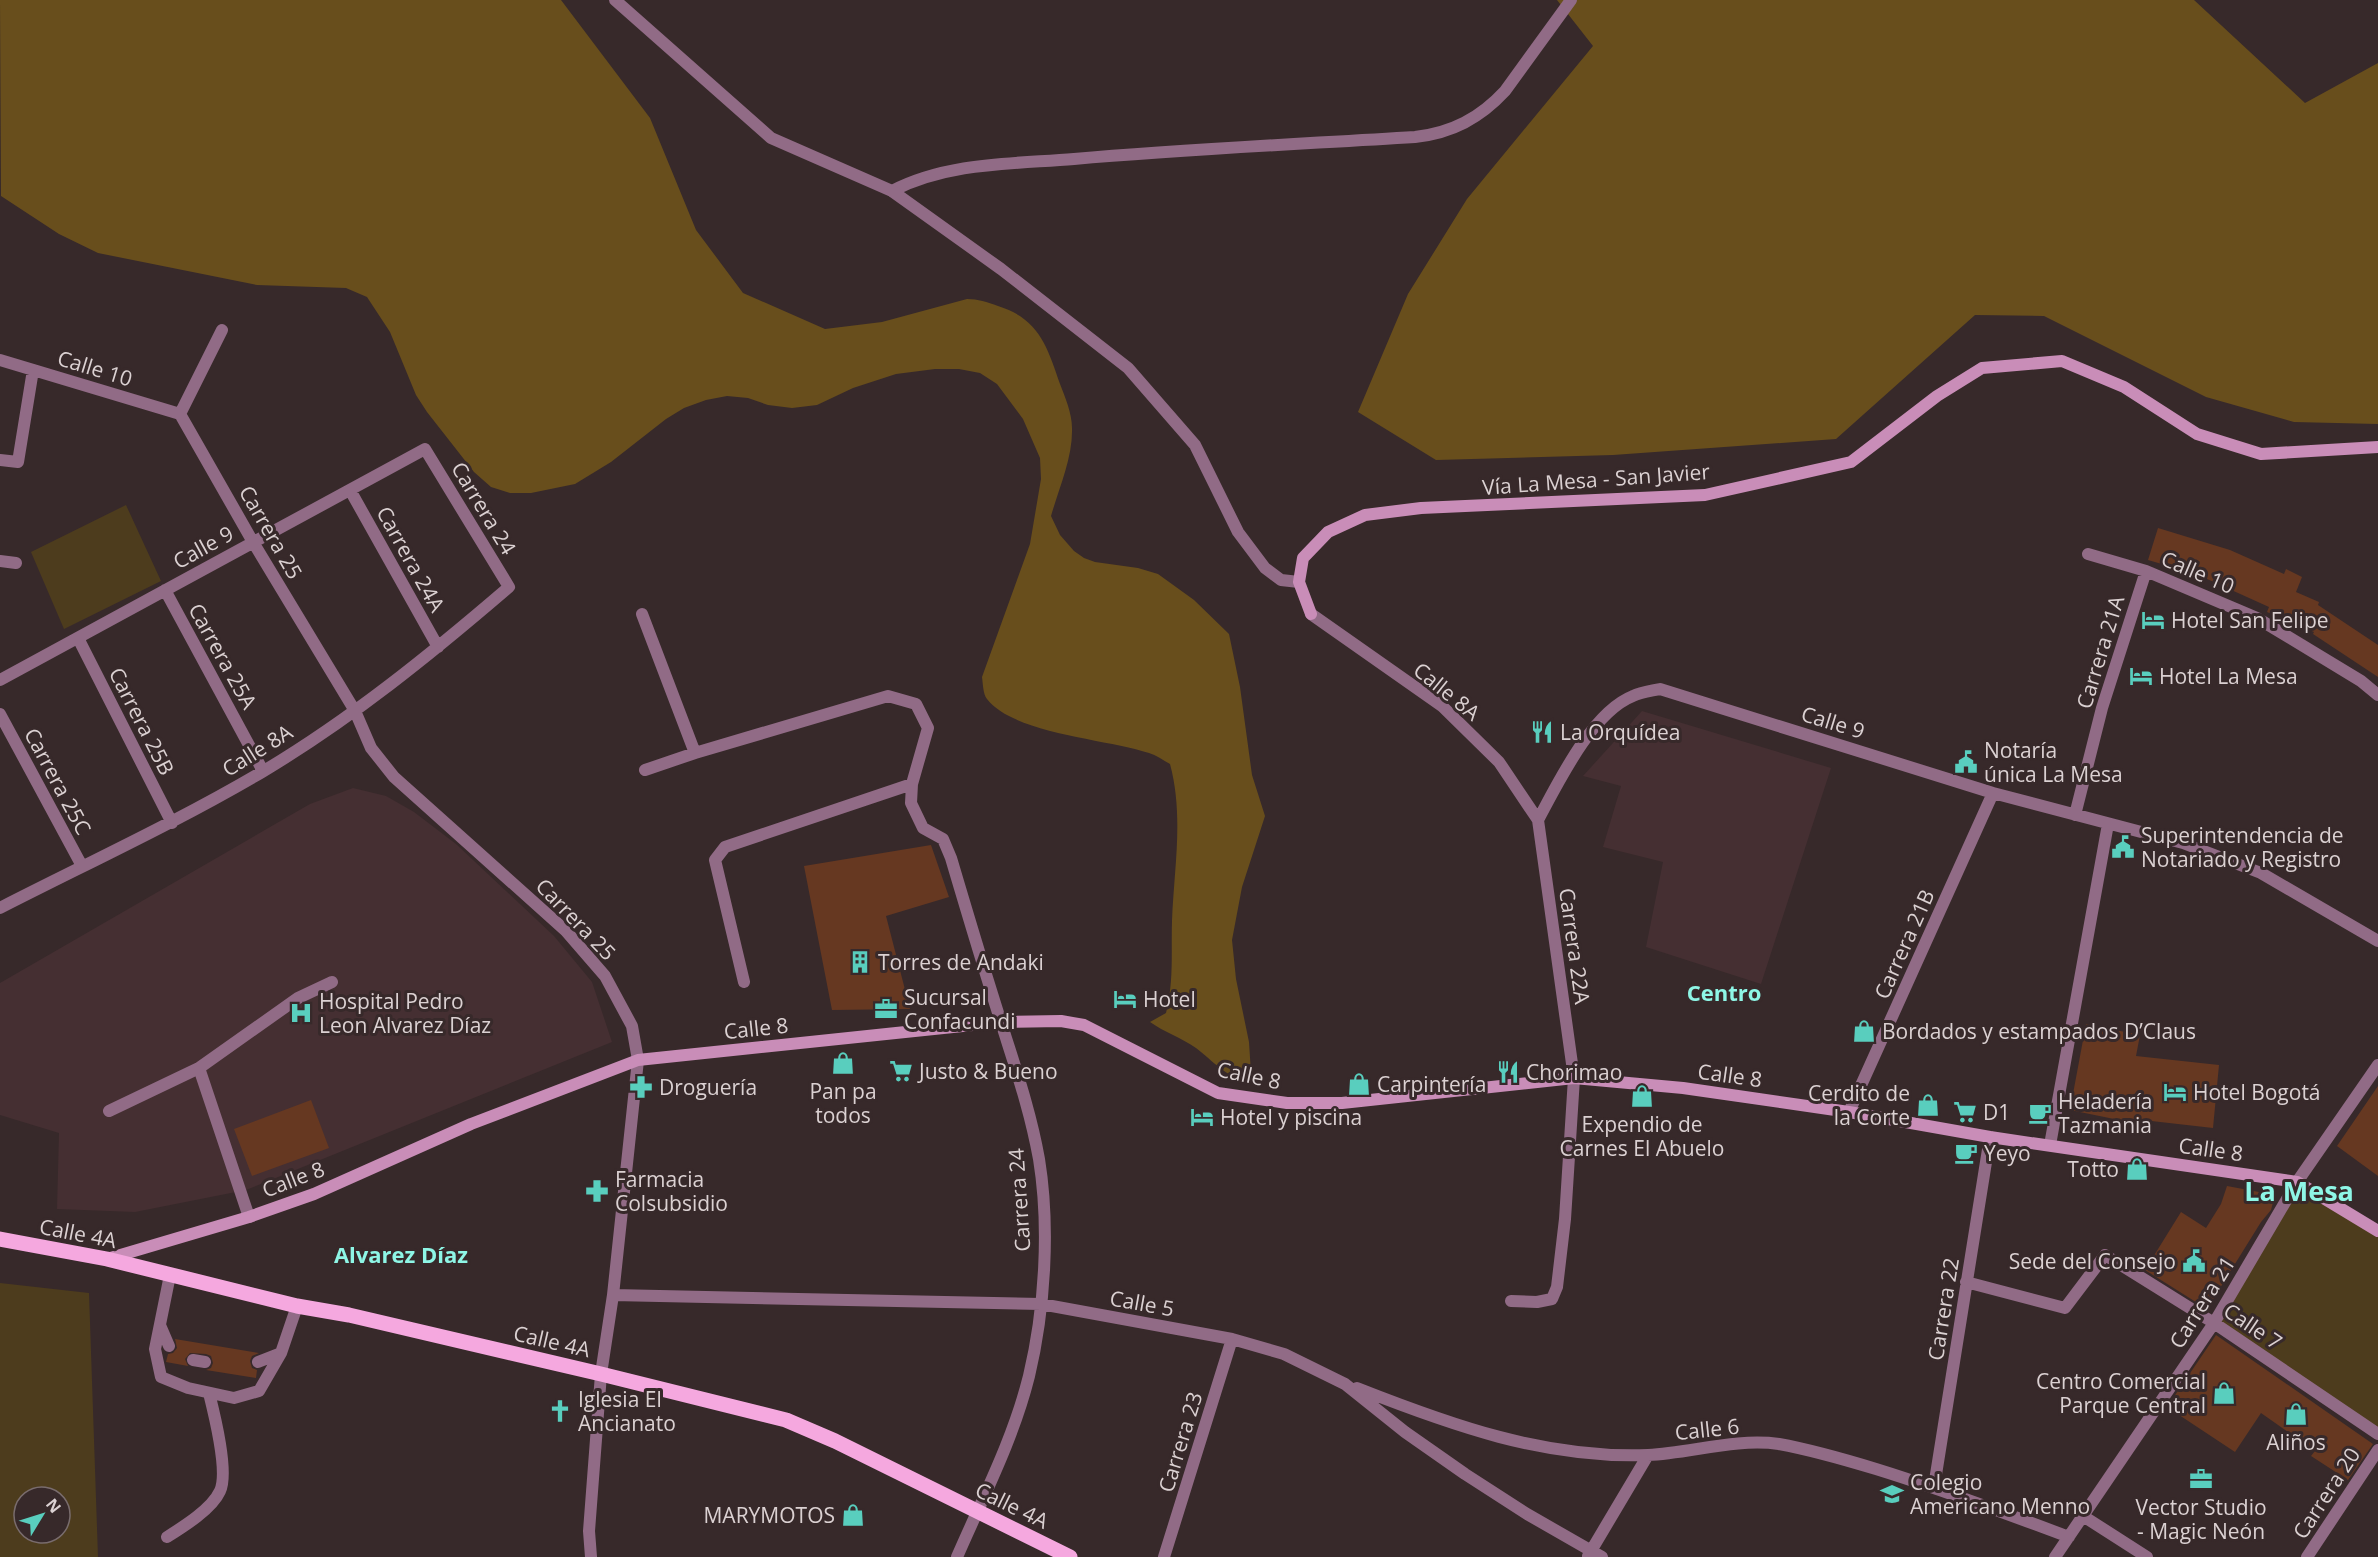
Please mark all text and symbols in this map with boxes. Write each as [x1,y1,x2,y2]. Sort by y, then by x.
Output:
street label: Calle 10 [54,343,136,393]
street label: Carrera 24 [445,456,523,560]
street label: Vía La Mesa - San Javier [1481,457,1711,501]
street label: Carrera 25 [233,480,309,584]
street label: Carrera 24A [370,501,452,618]
street label: Calle 9 [168,519,238,575]
street label: Calle 10 [2157,544,2239,600]
street label: Carrera 21A [2070,591,2131,712]
street label: Carrera 25A [182,598,264,715]
place label: Hotel San Felipe [2171,606,2329,634]
hotel icon: Hotel San Felipe [2140,607,2166,633]
street label: Calle 8A [1408,656,1487,727]
street label: Carrera 25B [103,662,181,780]
place label: Hotel La Mesa [2159,662,2298,690]
hotel icon: Hotel La Mesa [2128,663,2154,689]
street label: Calle 9 [1798,699,1868,745]
street label: Calle 8A [216,717,298,783]
place label: La Orquídea [1560,718,1680,746]
restaurant icon: La Orquídea [1529,719,1555,745]
street label: Carrera 25C [18,723,98,839]
place label: Notaría única La Mesa [1984,736,2123,788]
public building icon: Notaría única La Mesa [1953,749,1979,775]
place label: Superintendencia de Notariado y Registro [2141,821,2344,873]
public building icon: Superintendencia de Notariado y Registro [2110,834,2136,860]
street label: Carrera 25 [530,872,622,966]
street label: Carrera 21B [1867,885,1941,1003]
street label: Carrera 22A [1553,886,1597,1007]
place label: Torres de Andaki [878,948,1044,976]
building icon: Torres de Andaki [847,949,873,975]
district label: Centro [1687,977,1761,1007]
place label: Sucursal Confacundi [904,983,1015,1035]
place label: Hotel [1143,985,1196,1013]
hotel icon: Hotel [1112,986,1138,1012]
place label: Hospital Pedro Leon Alvarez Díaz [319,987,491,1039]
office icon: Sucursal Confacundi [873,996,899,1022]
hospital icon: Hospital Pedro Leon Alvarez Díaz [288,1000,314,1026]
street label: Calle 8 [722,1011,790,1045]
place label: Bordados y estampados D’Claus [1882,1017,2196,1045]
shop icon: Bordados y estampados D’Claus [1851,1018,1877,1044]
shop icon: Pan pa todos [830,1050,856,1076]
street label: Calle 8 [1214,1055,1284,1095]
place label: Justo & Bueno [917,1057,1058,1085]
street label: Calle 8 [1696,1057,1764,1093]
supermarket icon: Justo & Bueno [888,1058,914,1084]
place label: Chorimao [1526,1058,1622,1086]
restaurant icon: Chorimao [1495,1059,1521,1085]
place label: Carpintería [1377,1070,1486,1098]
shop icon: Carpintería [1346,1071,1372,1097]
place label: Droguería [659,1073,757,1101]
pharmacy icon: Droguería [628,1074,654,1100]
place label: Pan pa todos [809,1077,877,1129]
place label: Hotel Bogotá [2193,1078,2321,1106]
place label: Cerdito de la Corte [1808,1079,1910,1131]
hotel icon: Hotel Bogotá [2162,1079,2188,1105]
shop icon: Expendio de Carnes El Abuelo [1629,1083,1655,1109]
place label: Heladería Tazmania [2058,1087,2152,1139]
shop icon: Cerdito de la Corte [1915,1092,1941,1118]
place label: D1 [1983,1098,2010,1126]
supermarket icon: D1 [1952,1099,1978,1125]
cafe icon: Heladería Tazmania [2027,1100,2053,1126]
place label: Hotel y piscina [1220,1103,1362,1131]
hotel icon: Hotel y piscina [1189,1104,1215,1130]
place label: Expendio de Carnes El Abuelo [1560,1110,1724,1162]
street label: Calle 8 [2177,1131,2245,1167]
place label: Yeyo [1984,1139,2031,1167]
cafe icon: Yeyo [1953,1140,1979,1166]
street label: Carrera 24 [1001,1147,1037,1253]
street label: Calle 8 [258,1154,328,1204]
place label: Totto [2067,1155,2119,1183]
shop icon: Totto [2124,1156,2150,1182]
place label: Farmacia Colsubsidio [615,1165,728,1217]
district label: La Mesa [2244,1172,2354,1209]
pharmacy icon: Farmacia Colsubsidio [584,1178,610,1204]
street label: Calle 4A [37,1212,120,1254]
district label: Alvarez Díaz [334,1239,468,1269]
place label: Sede del Consejo [2009,1247,2176,1275]
public building icon: Sede del Consejo [2181,1248,2207,1274]
street label: Carrera 21 [2163,1251,2241,1353]
street label: Carrera 22 [1921,1256,1965,1362]
street label: Calle 5 [1108,1284,1176,1322]
street label: Calle 7 [2218,1296,2288,1356]
street label: Calle 4A [511,1319,594,1364]
place label: Centro Comercial Parque Central [2036,1367,2206,1419]
shop icon: Centro Comercial Parque Central [2211,1380,2237,1406]
place label: Iglesia El Ancianato [578,1385,676,1437]
street label: Carrera 23 [1151,1388,1209,1496]
church icon: Iglesia El Ancianato [547,1398,573,1424]
shop icon: Aliños [2283,1401,2309,1427]
street label: Calle 6 [1673,1412,1741,1446]
place label: Aliños [2266,1428,2326,1456]
street label: Carrera 20 [2286,1442,2366,1544]
office icon: Vector Studio - Magic Neón [2188,1466,2214,1492]
place label: Colegio Americano Menno [1910,1468,2090,1520]
street label: Calle 4A [971,1475,1054,1535]
school or university icon: Colegio Americano Menno [1879,1481,1905,1507]
north arrow [12,1485,72,1545]
place label: Vector Studio - Magic Neón [2135,1493,2267,1545]
text: N [41,1494,66,1518]
place label: MARYMOTOS [703,1501,835,1529]
shop icon: MARYMOTOS [840,1502,866,1528]

